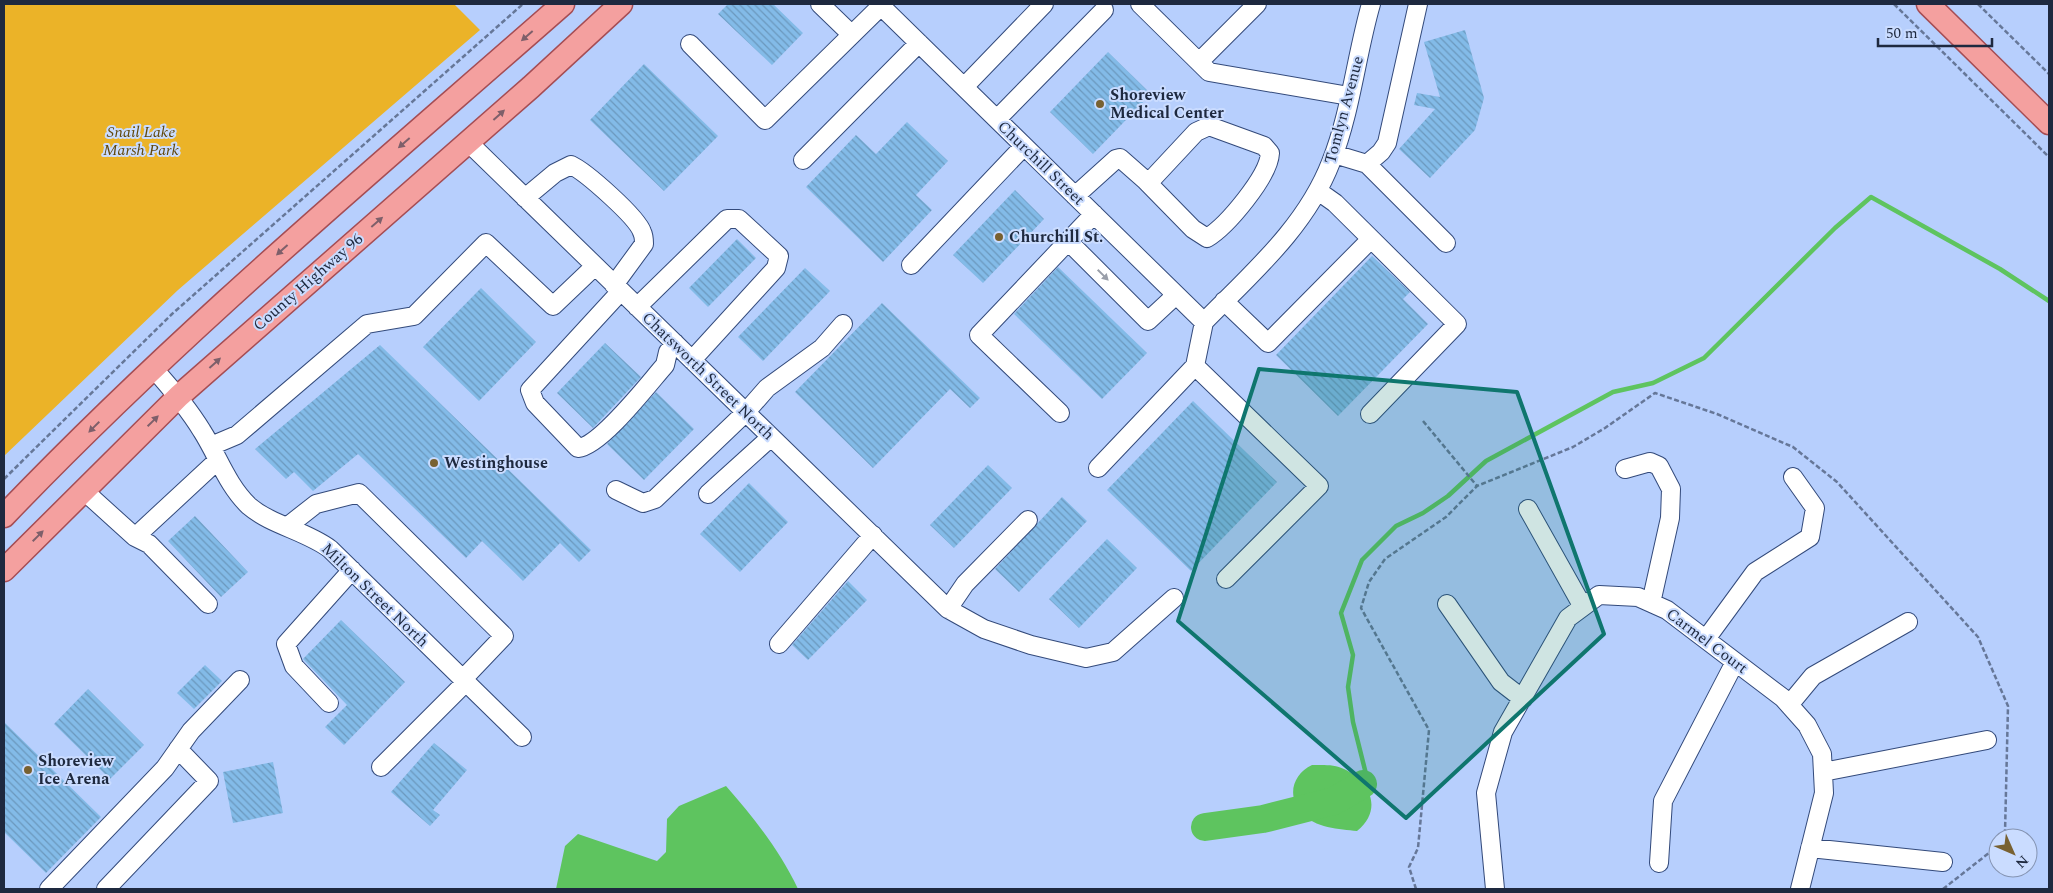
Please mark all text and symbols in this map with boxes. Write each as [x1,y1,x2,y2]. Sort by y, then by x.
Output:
scale bar [1878,15,1992,47]
text: 50 m [1886,22,1918,45]
one-way arrow [521,30,533,42]
street label: Tomlyn Avenue [1318,53,1370,167]
place label: Shoreview Medical Center [1110,83,1224,125]
marker: Shoreview Medical Center [1094,98,1106,110]
one-way arrow [493,110,506,121]
street label: Churchill Street [992,115,1090,211]
park label: Snail Lake Marsh Park [103,120,180,162]
one-way arrow [398,137,411,148]
one-way arrow [370,216,382,228]
place label: Churchill St. [1009,225,1103,249]
street label: County Highway 96 [248,227,368,337]
marker: Churchill St. [993,231,1005,243]
one-way arrow [277,244,289,256]
one-way arrow [1097,269,1109,281]
street label: Chatsworth Street North [636,306,780,446]
one-way arrow [208,358,221,369]
one-way arrow [147,415,159,427]
one-way arrow [88,421,100,433]
place label: Westinghouse [444,451,548,475]
marker: Westinghouse [428,457,440,469]
one-way arrow [32,530,44,542]
street label: Milton Street North [316,537,434,653]
street label: Carmel Court [1661,602,1753,680]
place label: Shoreview Ice Arena [38,749,115,791]
marker: Shoreview Ice Arena [22,764,34,776]
north arrow [1988,828,2038,878]
text: N [2010,850,2033,873]

